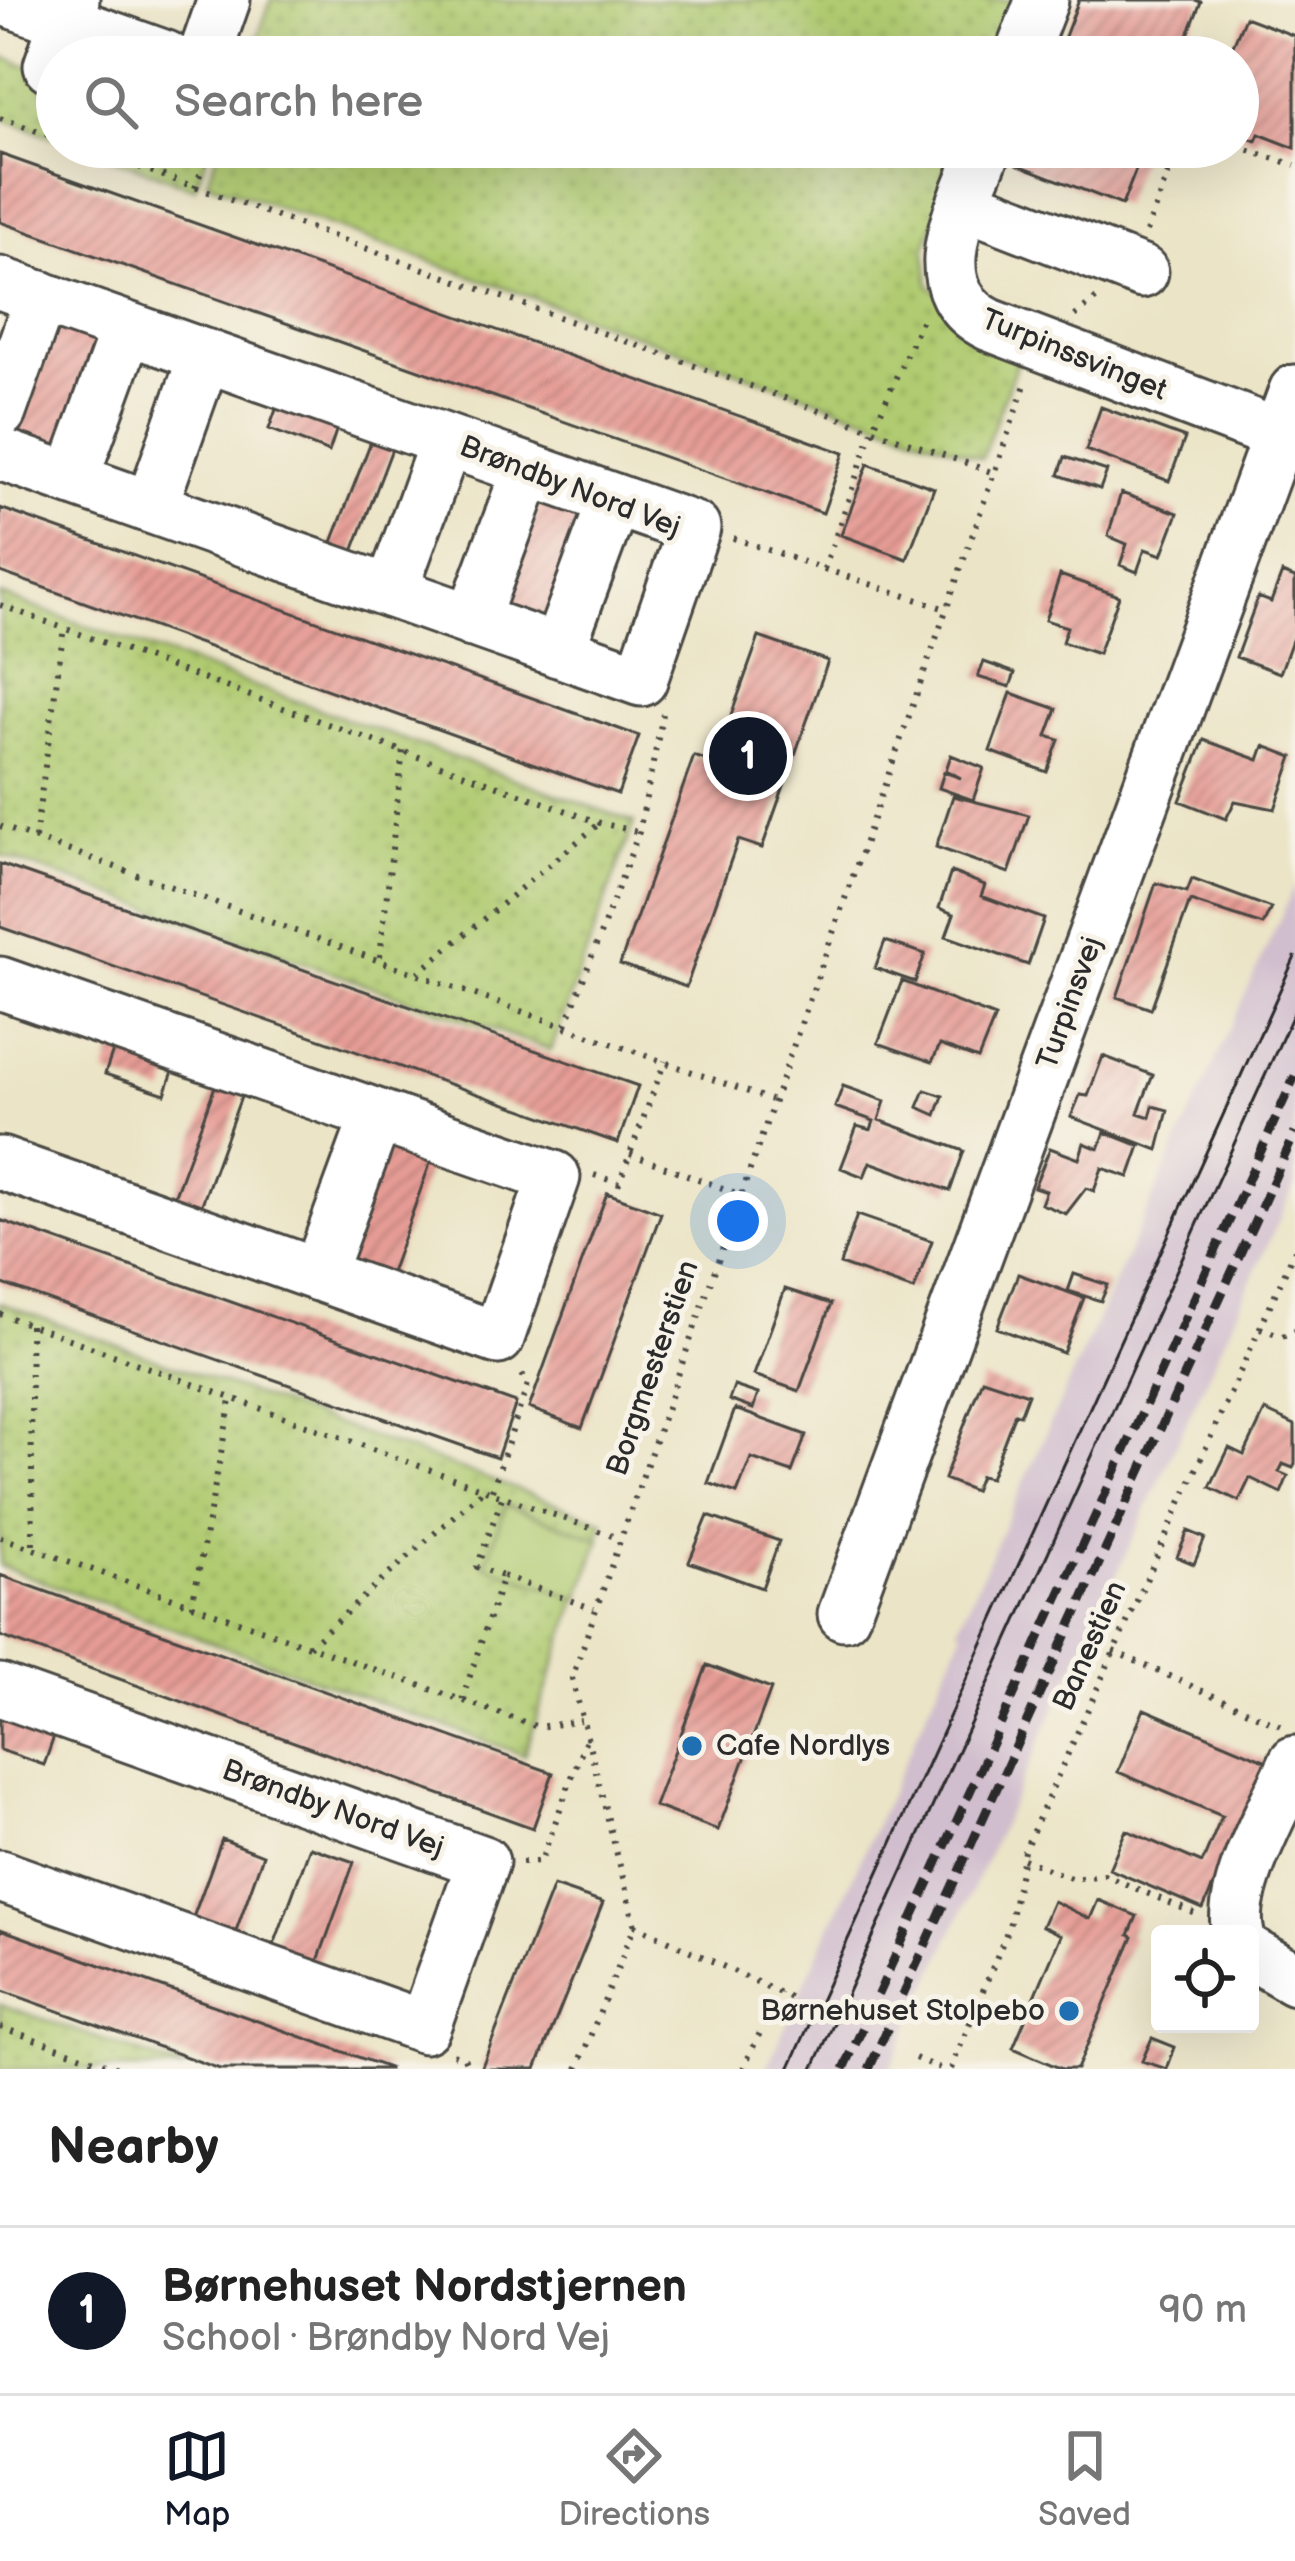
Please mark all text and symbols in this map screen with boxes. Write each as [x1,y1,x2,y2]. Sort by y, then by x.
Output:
search box [36,36,1259,168]
icon: search [78,69,144,135]
text: Search here [174,75,423,130]
street label: Turpinssvinget [976,301,1172,409]
street label: Brøndby Nord Vej [455,428,685,546]
pin: 1 [709,711,787,801]
street label: Turpinsvej [1029,932,1111,1074]
your location [708,1191,768,1251]
street label: Borgmesterstien [599,1256,707,1480]
street label: Banestien [1045,1576,1135,1716]
place label: Cafe Nordlys [716,1728,890,1764]
marker: Cafe Nordlys [679,1733,705,1759]
street label: Brøndby Nord Vej [217,1752,449,1866]
map controls [1151,1925,1259,2033]
button: locate [1151,1925,1259,2033]
place label: Børnehuset Stolpebo [760,1993,1045,2029]
marker: Børnehuset Stolpebo [1056,1998,1082,2024]
text: Nearby [48,2117,219,2178]
text: Børnehuset Nordstjernen [162,2260,687,2315]
text: 1 [79,2287,95,2334]
text: 90 m [1159,2287,1247,2334]
text: School · Brøndby Nord Vej [162,2315,610,2362]
tab: Map [164,2423,230,2535]
tab: Directions [559,2423,710,2535]
tab: Saved [1038,2423,1131,2535]

